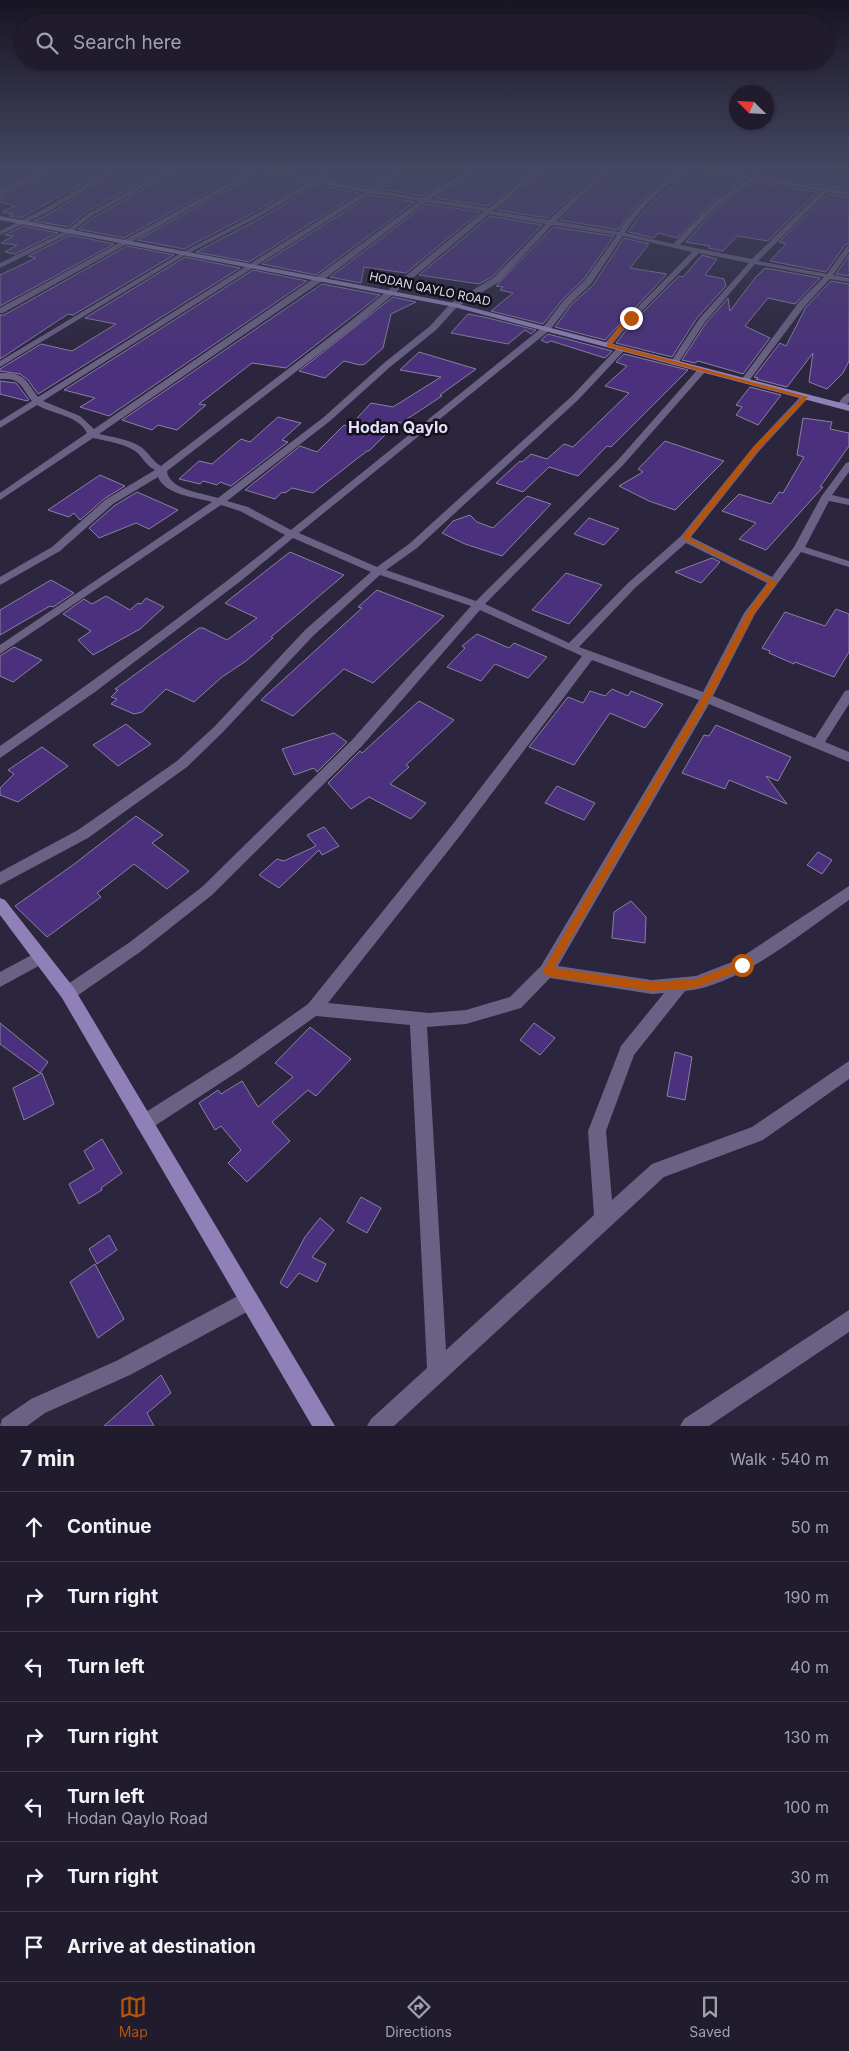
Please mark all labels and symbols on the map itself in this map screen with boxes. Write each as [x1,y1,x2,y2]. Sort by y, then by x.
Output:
north arrow [729,85,774,130]
street label: HODAN QAYLO ROAD [368,268,492,309]
route end [620,307,643,330]
district label: Hodan Qaylo [348,417,448,437]
route start [731,954,754,977]

